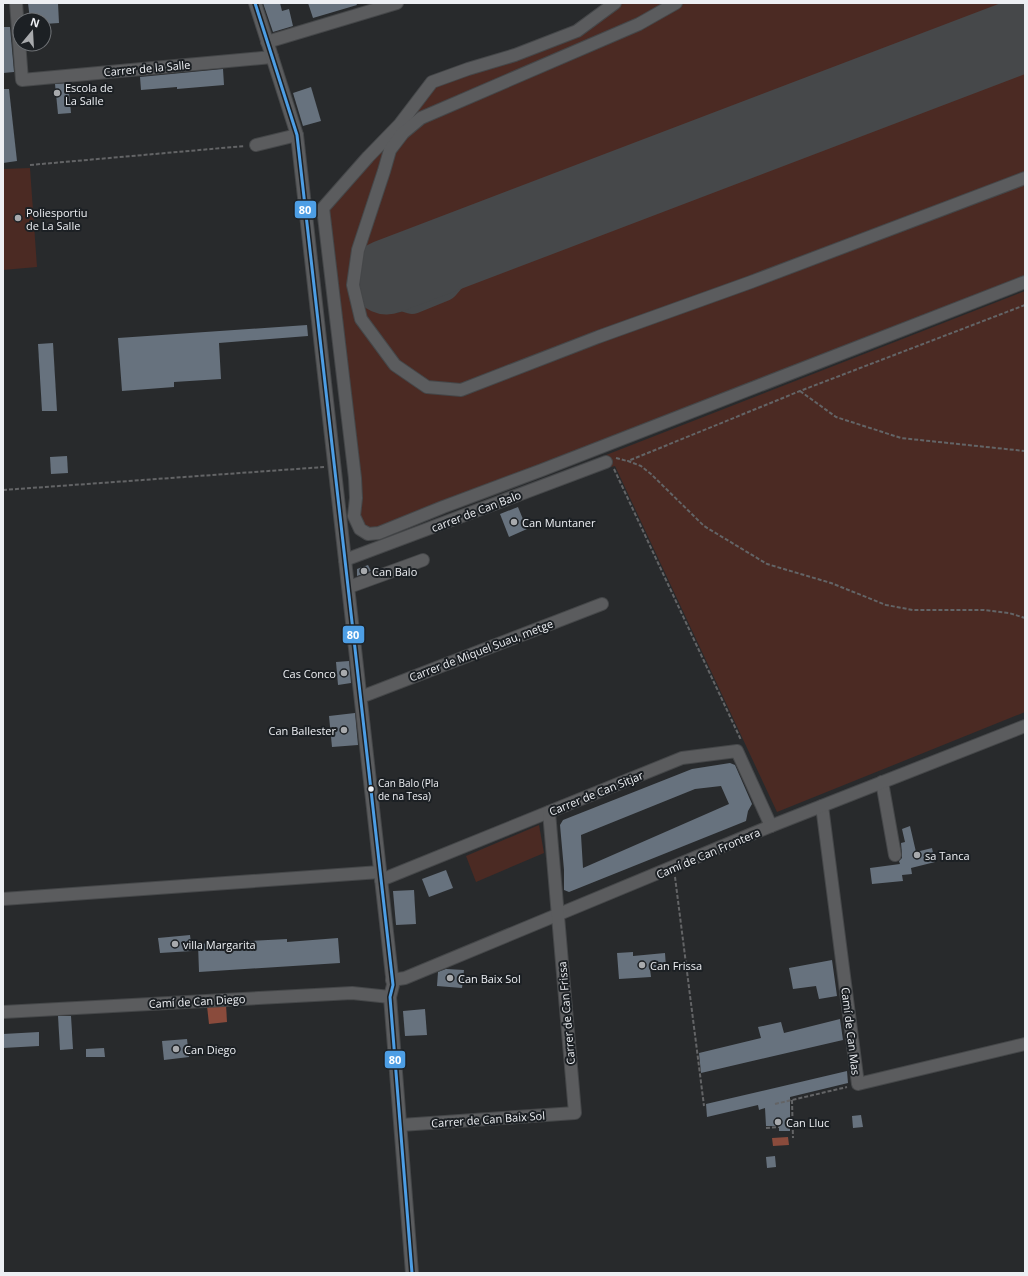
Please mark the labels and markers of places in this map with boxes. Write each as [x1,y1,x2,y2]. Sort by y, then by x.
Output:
place label: Escola de La Salle [65,80,113,108]
marker: Escola de La Salle [52,88,62,98]
place label: Poliesportiu de La Salle [26,205,88,233]
marker: Poliesportiu de La Salle [13,213,23,223]
place label: Can Muntaner [522,515,596,530]
marker: Can Muntaner [509,517,519,527]
place label: Can Balo [372,564,418,579]
marker: Can Balo [359,566,369,576]
place label: Cas Conco [283,666,336,681]
marker: Cas Conco [339,668,349,678]
place label: Can Ballester [269,723,336,738]
marker: Can Ballester [339,725,349,735]
place label: Can Balo (Pla de na Tesa) [378,776,439,803]
marker: Can Balo (Pla de na Tesa) [366,784,376,794]
place label: sa Tanca [925,848,970,863]
marker: sa Tanca [912,850,922,860]
place label: villa Margarita [183,937,256,952]
marker: villa Margarita [170,939,180,949]
place label: Can Frissa [650,958,702,973]
marker: Can Frissa [637,960,647,970]
place label: Can Baix Sol [458,971,521,986]
marker: Can Baix Sol [445,973,455,983]
place label: Can Diego [184,1042,237,1057]
marker: Can Diego [171,1044,181,1054]
place label: Can Lluc [786,1115,829,1130]
marker: Can Lluc [773,1117,783,1127]

